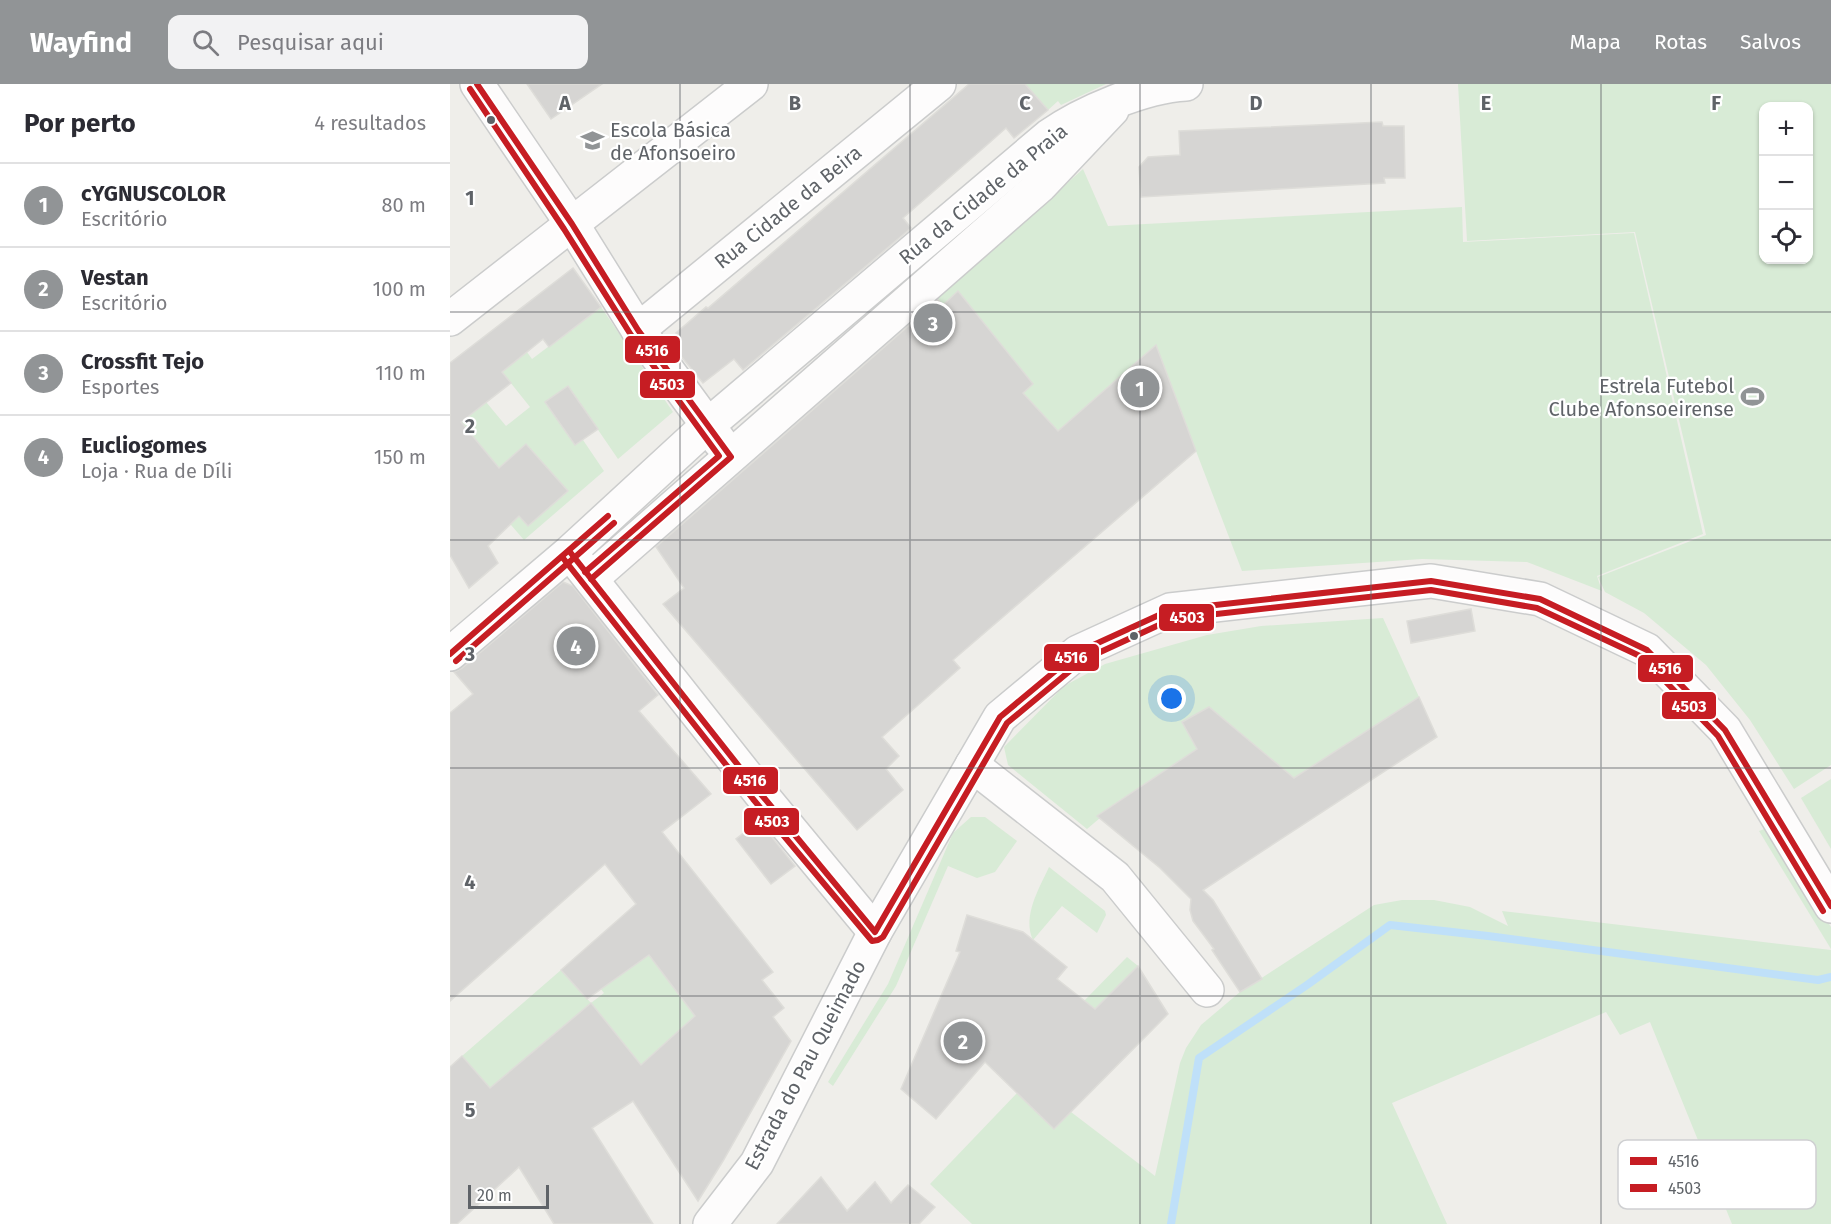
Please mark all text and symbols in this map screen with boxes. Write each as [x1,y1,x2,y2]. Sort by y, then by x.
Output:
search box [168,15,588,69]
text: Wayfind [30,26,132,59]
icon: search [189,26,222,59]
text: Pesquisar aqui [237,29,384,56]
text: Mapa [1570,29,1621,55]
text: Rotas [1654,29,1707,55]
text: Salvos [1740,29,1801,55]
text: A [558,91,572,115]
text: B [789,91,801,115]
text: C [1019,91,1031,115]
text: D [1249,91,1263,115]
text: E [1481,91,1491,115]
text: F [1711,91,1721,115]
map controls [1759,102,1813,264]
button: + [1759,102,1813,156]
text: Por perto [24,108,136,139]
text: 4 resultados [314,111,426,135]
unlabelled marker [485,114,497,126]
place label: Escola Básica de Afonsoeiro [610,118,736,165]
street label: Rua da Cidade da Praia [894,119,1072,269]
school or university icon: Escola Básica de Afonsoeiro [579,128,605,154]
street label: Rua Cidade da Beira [710,140,866,274]
button: − [1759,156,1813,210]
text: cYGNUSCOLOR [81,180,226,207]
text: 1 [465,186,475,210]
text: 1 [39,193,48,217]
text: 80 m [381,193,426,217]
text: Escritório [81,207,168,231]
button: locate [1759,210,1813,264]
text: Vestan [81,264,149,291]
text: 2 [38,277,49,301]
text: 100 m [373,277,426,301]
text: Escritório [81,291,168,315]
pin: 3 [914,300,952,346]
line badge: 4516 [624,335,681,364]
text: 4516 [636,341,669,360]
text: Crossfit Tejo [81,348,204,375]
text: 3 [38,361,49,385]
text: 110 m [375,361,426,385]
pin: 1 [1120,366,1160,410]
line badge: 4503 [639,370,696,399]
place label: Estrela Futebol Clube Afonsoeirense [1549,374,1734,421]
text: Esportes [81,375,159,399]
text: 4503 [650,375,684,394]
sports icon: Estrela Futebol Clube Afonsoeirense [1739,384,1765,410]
text: 2 [465,414,475,438]
text: Eucliogomes [81,432,207,459]
text: 4 [38,445,49,469]
text: 150 m [374,445,426,469]
text: Loja · Rua de Díli [81,459,232,483]
line badge: 4503 [1158,603,1215,632]
text: 4503 [1170,608,1204,627]
pin: 4 [556,624,596,668]
unlabelled marker [1128,630,1140,642]
text: 3 [464,642,475,666]
line badge: 4516 [1043,643,1100,672]
text: 4516 [1055,648,1088,667]
line badge: 4516 [1637,654,1694,683]
text: 4516 [1649,659,1682,678]
your location [1157,684,1186,713]
line badge: 4503 [1661,691,1717,720]
text: 4503 [1672,697,1706,716]
line badge: 4516 [722,766,779,795]
text: 4516 [734,771,767,790]
line badge: 4503 [743,807,800,836]
text: 4503 [755,812,789,831]
text: 4 [464,870,476,894]
street label: Estrada do Pau Queimado [739,956,871,1174]
pin: 2 [944,1018,982,1064]
text: 5 [465,1098,476,1122]
legend [1618,1140,1816,1209]
text: 4516 [1668,1152,1699,1171]
text: 4503 [1668,1179,1701,1198]
scale bar [468,1182,549,1210]
text: 20 m [477,1186,512,1205]

